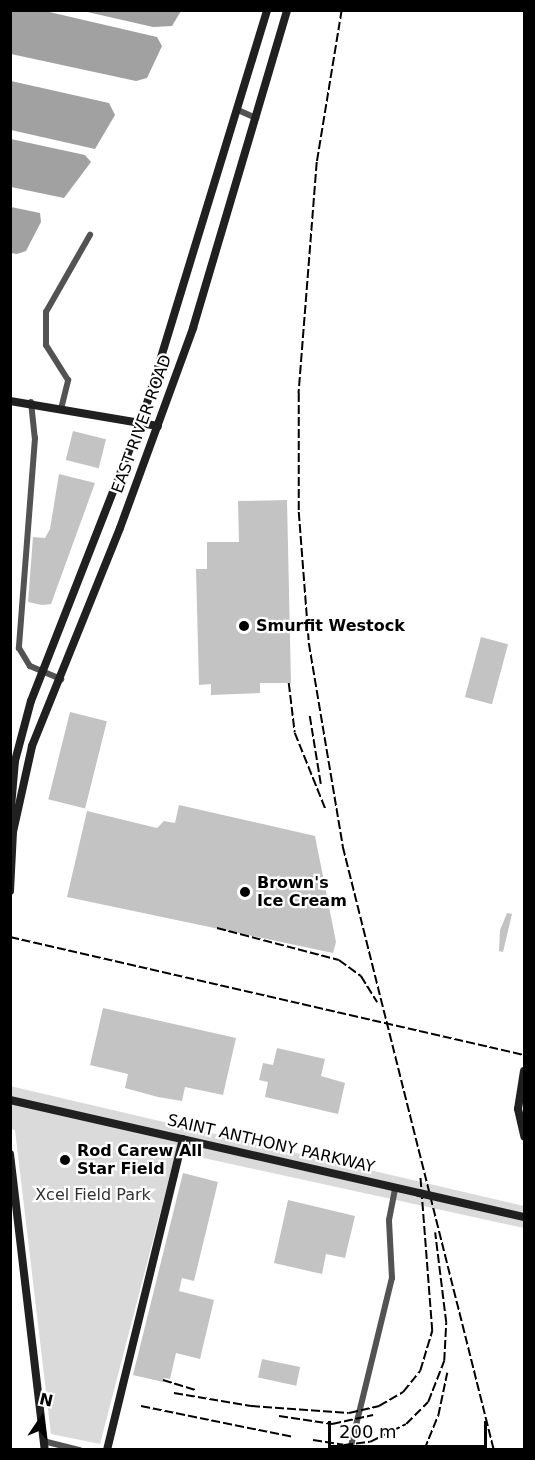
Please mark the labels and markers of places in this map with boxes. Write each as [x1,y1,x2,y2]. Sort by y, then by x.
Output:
place label: Smurfit Westock [256,616,405,636]
marker: Smurfit Westock [237,619,251,633]
place label: Brown's Ice Cream [257,873,347,911]
marker: Brown's Ice Cream [238,885,252,899]
place label: Rod Carew All Star Field [77,1141,202,1179]
marker: Rod Carew All Star Field [58,1153,72,1167]

